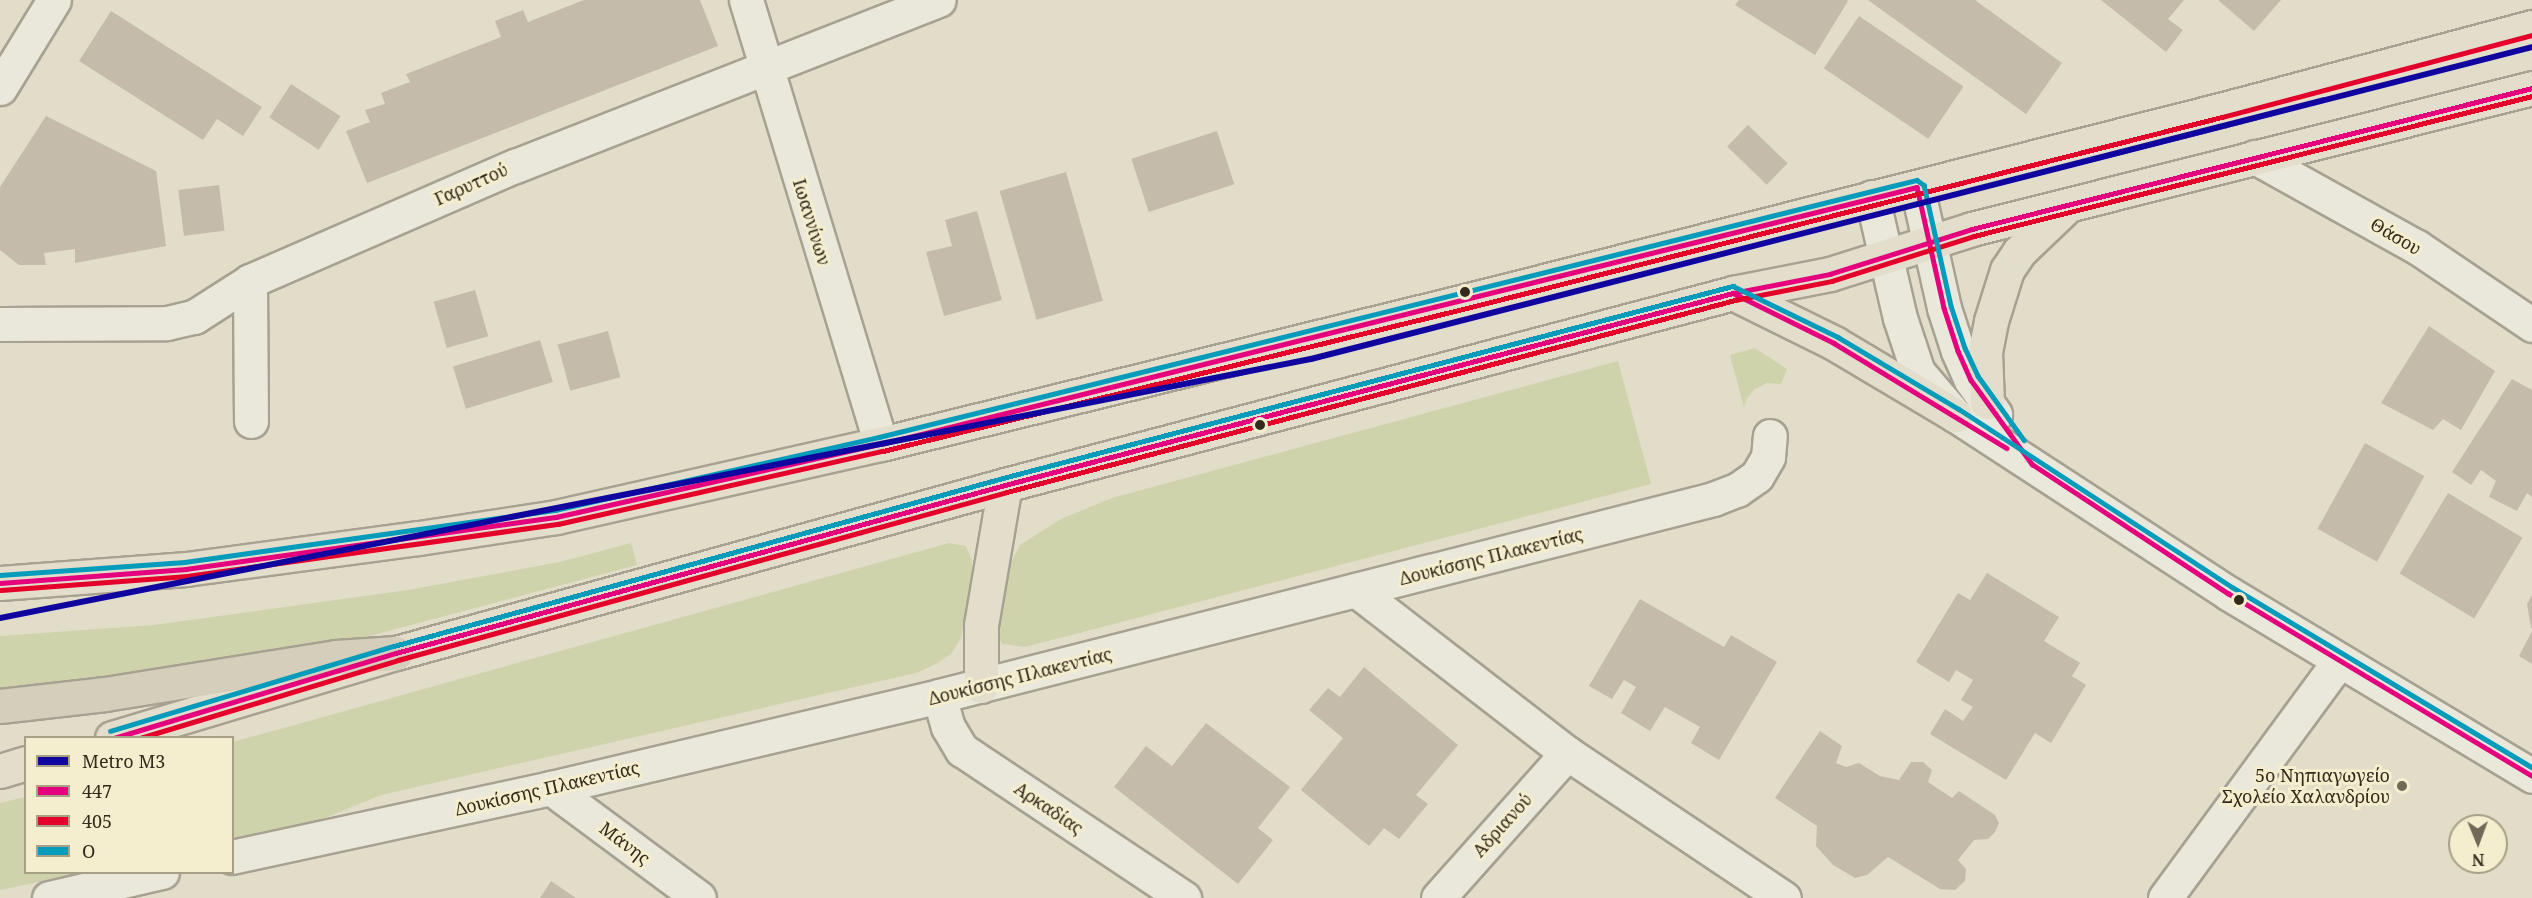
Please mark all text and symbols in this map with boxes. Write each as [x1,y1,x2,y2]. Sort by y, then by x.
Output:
street label: Γαρυττού [431,158,511,210]
street label: Ιωαννίνων [789,176,835,268]
street label: Θάσου [2367,213,2425,259]
unlabelled marker [1459,286,1471,298]
unlabelled marker [1254,419,1266,431]
street label: Δουκίσσης Πλακεντίας [1397,523,1585,589]
unlabelled marker [2233,594,2245,606]
street label: Δουκίσσης Πλακεντίας [926,643,1114,709]
legend [24,736,234,874]
text: Metro Μ3 [82,749,165,773]
street label: Δουκίσσης Πλακεντίας [453,756,641,820]
place label: 5ο Νηπιαγωγείο Σχολείο Χαλανδρίου [2222,765,2390,808]
street label: Αρκαδίας [1011,777,1087,839]
text: 447 [82,779,112,803]
marker: 5ο Νηπιαγωγείο Σχολείο Χαλανδρίου [2395,779,2409,793]
street label: Αδριανού [1468,789,1536,861]
text: 405 [82,809,112,833]
north arrow [2448,814,2508,874]
street label: Μάνης [596,817,654,869]
text: Ο [82,839,95,863]
text: N [2472,849,2485,871]

